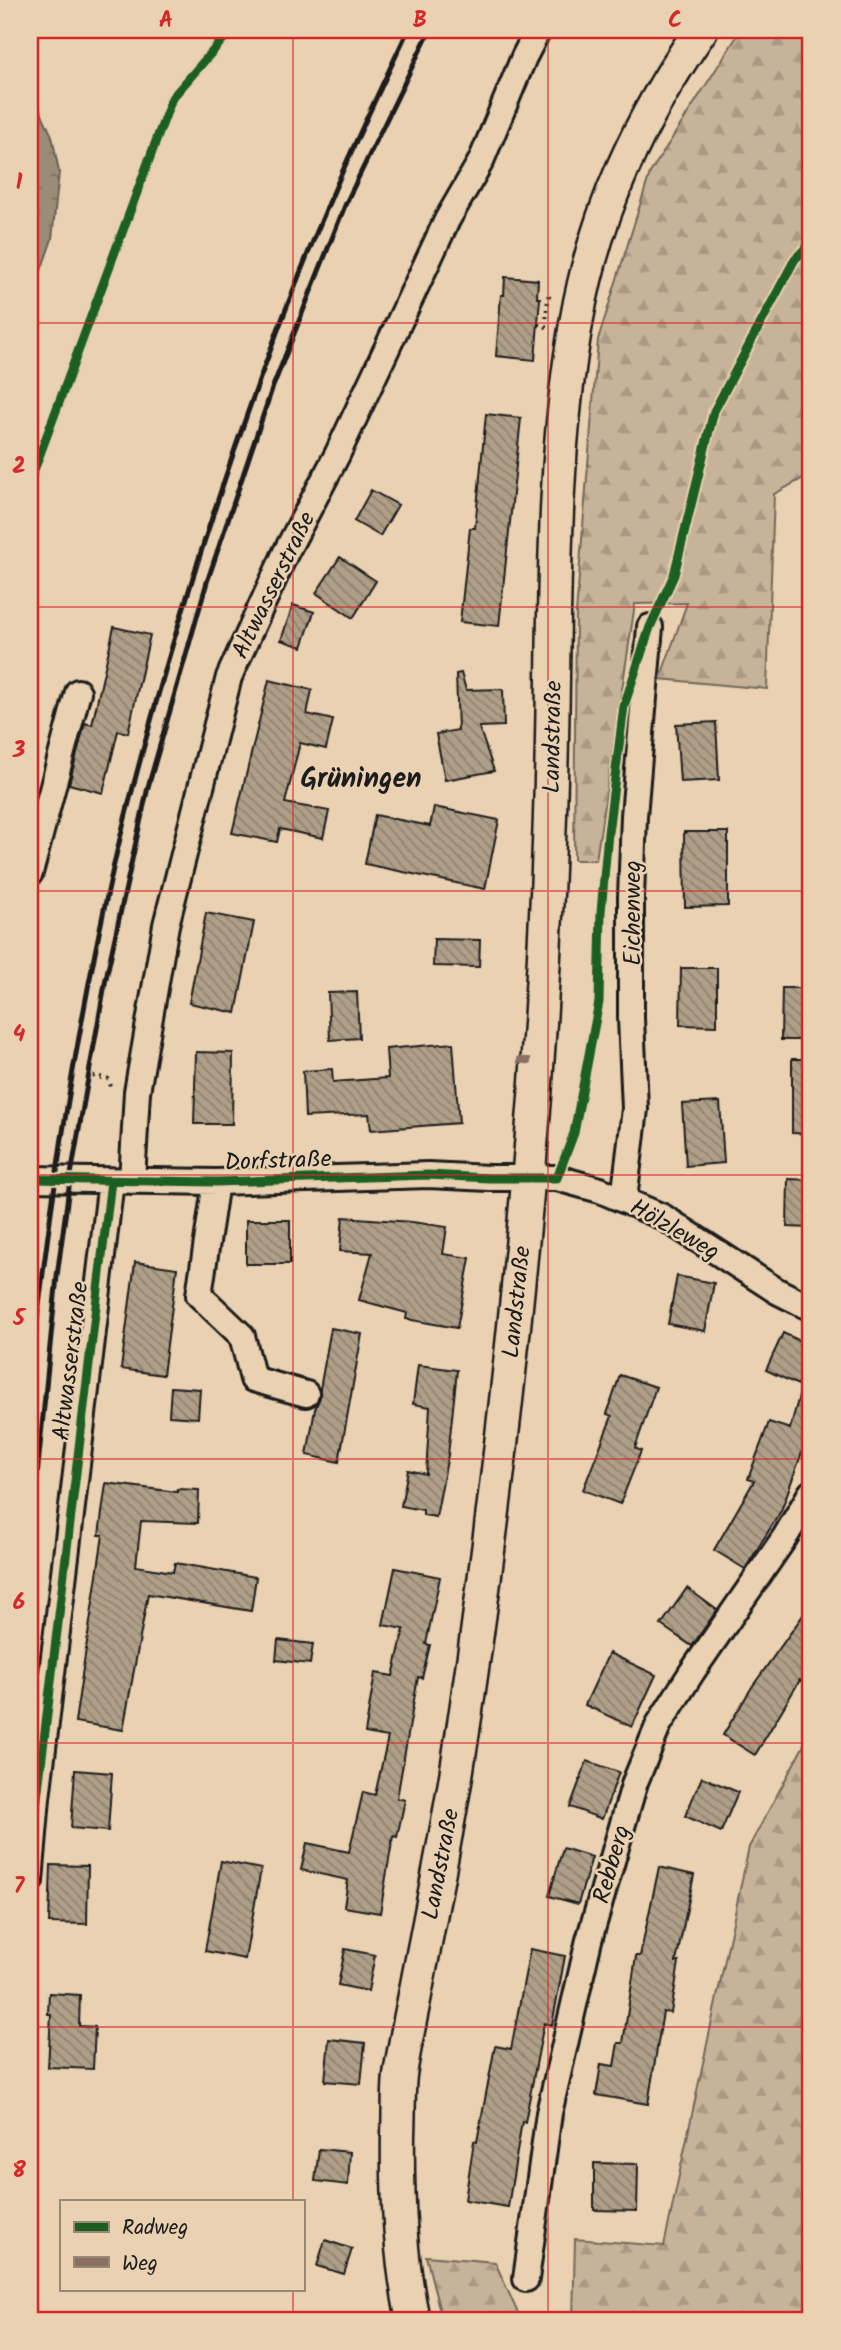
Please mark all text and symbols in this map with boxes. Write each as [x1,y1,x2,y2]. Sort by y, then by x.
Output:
text: A [159,3,173,39]
text: B [413,3,427,39]
text: C [668,3,682,39]
text: 1 [16,165,23,201]
text: 2 [12,449,26,485]
street label: Altwasserstraße [222,505,327,666]
street label: Landstraße [533,680,574,794]
text: 3 [12,733,26,769]
district label: Grüningen [300,757,422,802]
street label: Eichenweg [614,860,653,966]
text: 4 [13,1017,26,1053]
street label: Dorfstraße [224,1140,332,1183]
street label: Hölzleweg [622,1189,727,1272]
street label: Landstraße [492,1244,543,1360]
street label: Altwasserstraße [42,1279,101,1443]
text: 5 [12,1301,27,1337]
text: 6 [13,1585,25,1621]
street label: Landstraße [412,1805,471,1923]
street label: Rebberg [583,1821,642,1908]
text: 7 [14,1869,26,1905]
text: 8 [12,2153,26,2189]
legend [60,2200,304,2290]
text: Radweg [122,2212,188,2245]
text: Weg [122,2248,158,2281]

